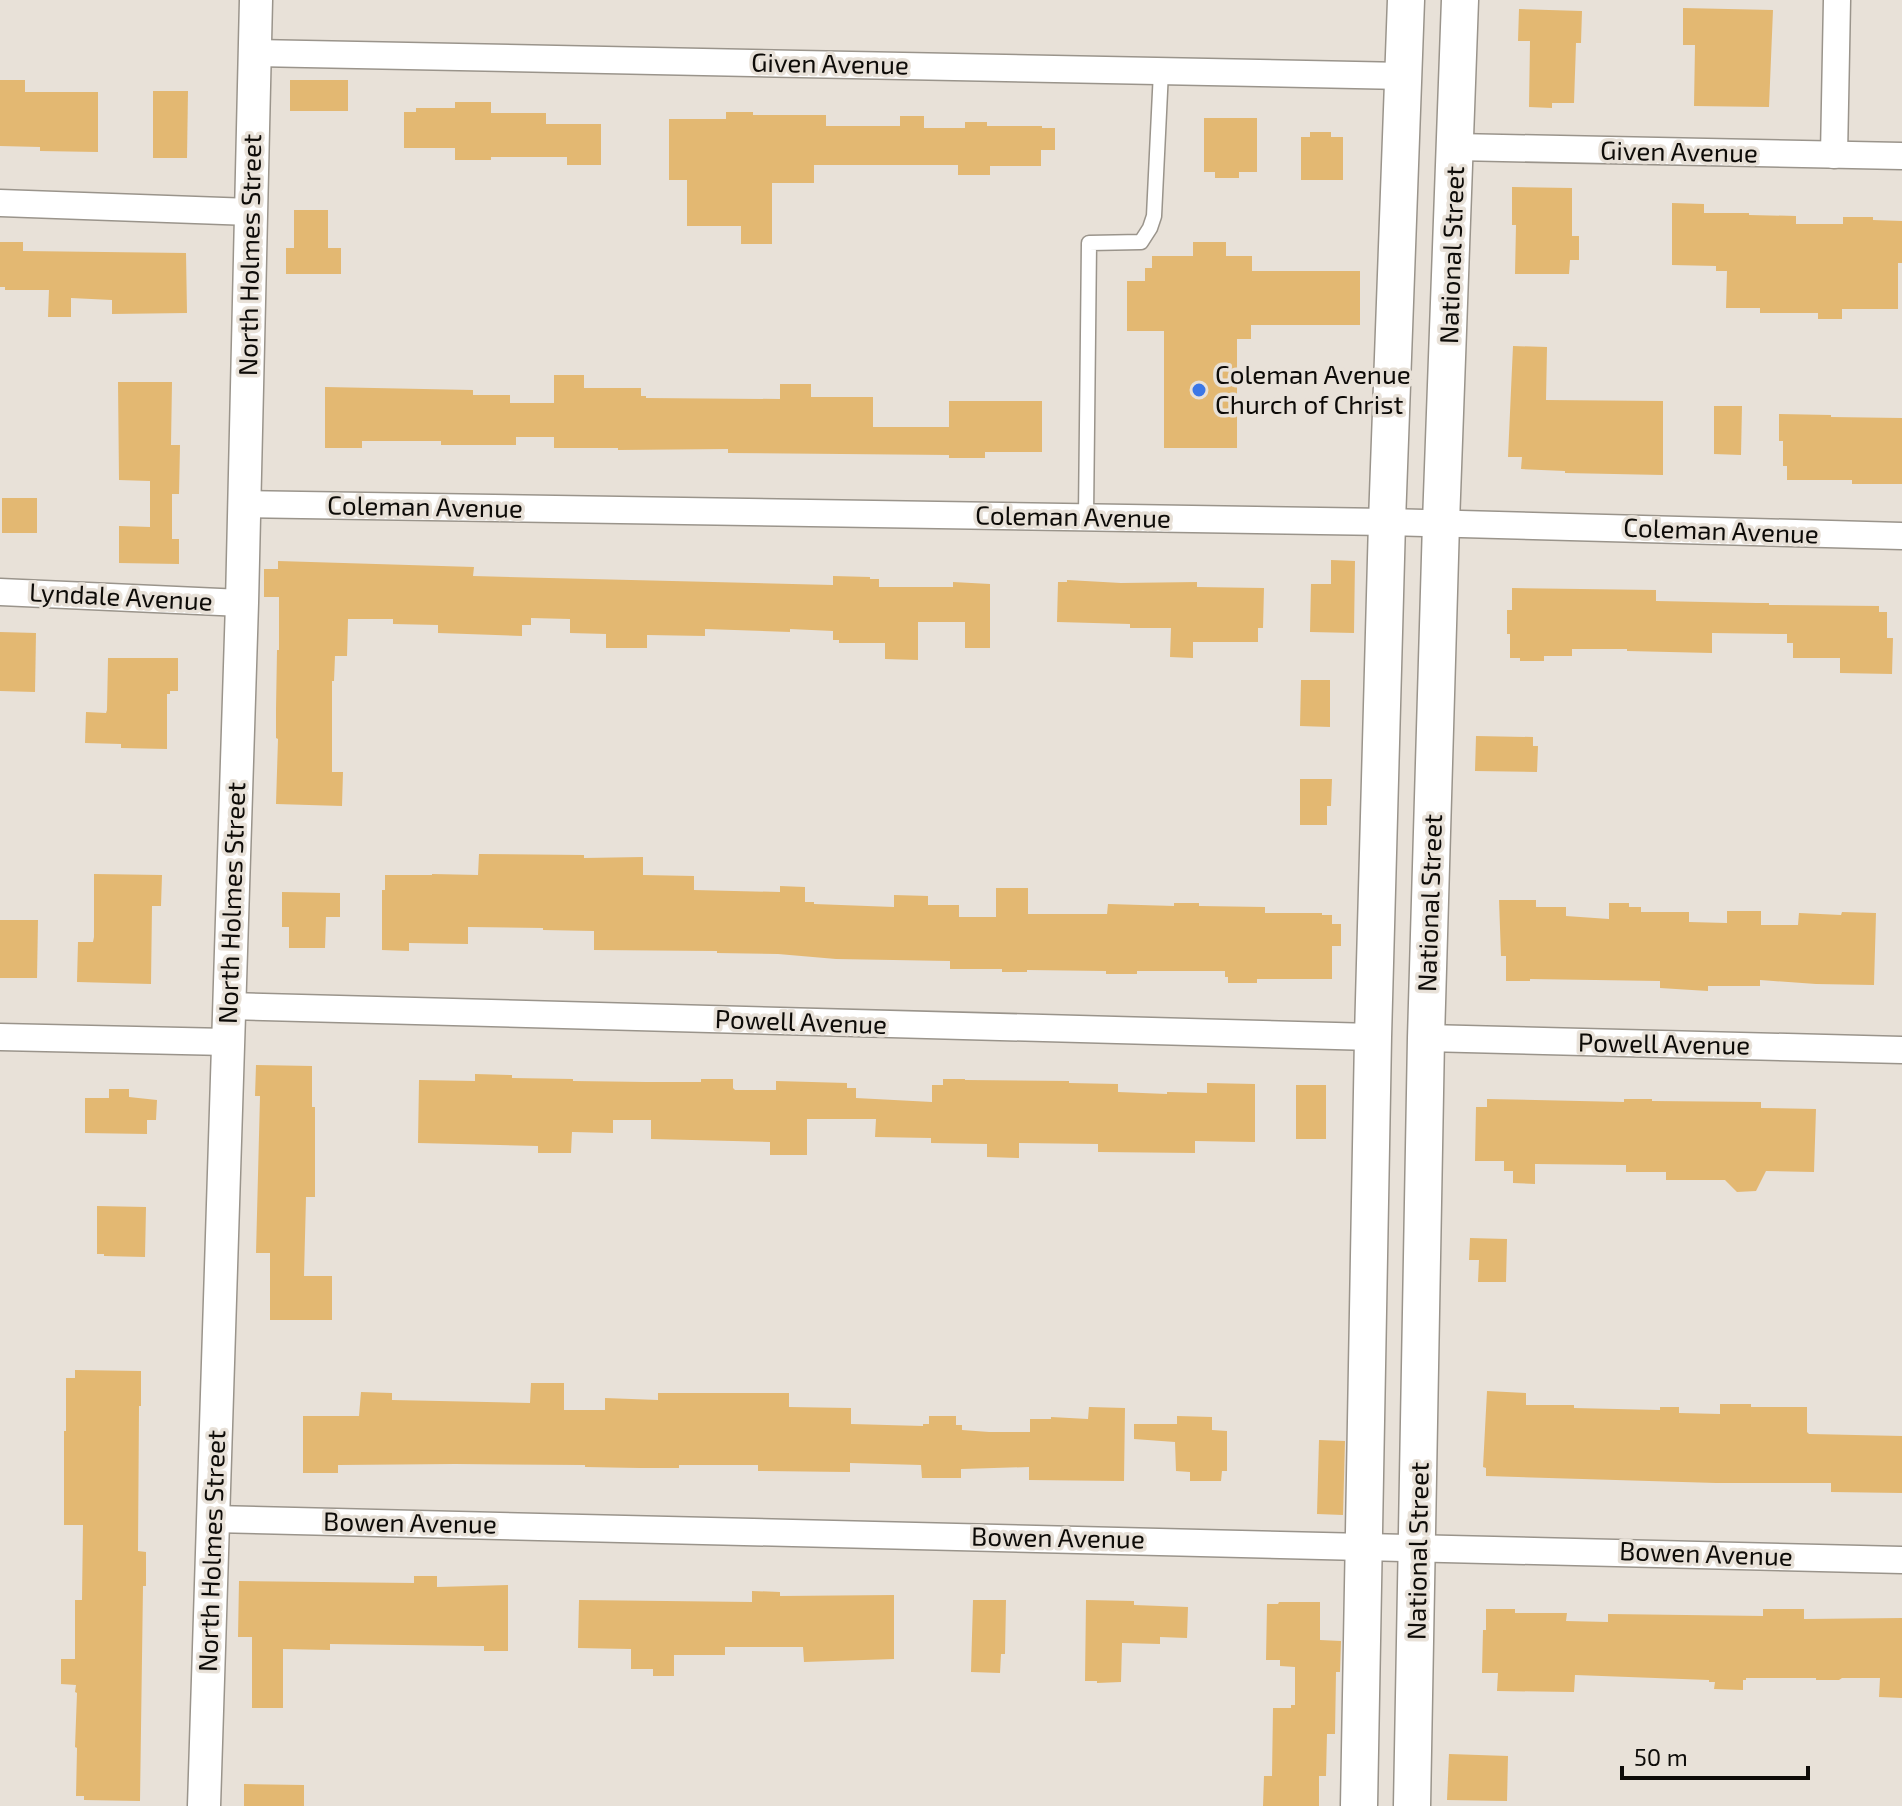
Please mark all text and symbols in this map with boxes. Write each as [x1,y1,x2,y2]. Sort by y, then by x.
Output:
street label: Given Avenue [751,46,909,79]
street label: North Holmes Street [231,134,266,376]
street label: Given Avenue [1600,134,1758,167]
street label: National Street [1432,165,1469,345]
place label: Coleman Avenue Church of Christ [1215,358,1411,419]
marker: Coleman Avenue Church of Christ [1190,381,1208,399]
street label: Coleman Avenue [327,488,523,523]
street label: Coleman Avenue [975,498,1171,533]
street label: Coleman Avenue [1623,511,1819,548]
street label: Lyndale Avenue [29,575,214,616]
street label: North Holmes Street [211,781,250,1025]
street label: National Street [1410,813,1447,993]
street label: Powell Avenue [714,1002,888,1039]
street label: Powell Avenue [1578,1025,1750,1060]
street label: North Holmes Street [191,1429,230,1673]
street label: National Street [1399,1462,1434,1640]
street label: Bowen Avenue [323,1504,497,1539]
street label: Bowen Avenue [971,1519,1145,1554]
street label: Bowen Avenue [1619,1534,1793,1571]
scale bar [1622,1730,1808,1780]
text: 50 m [1634,1742,1688,1771]

